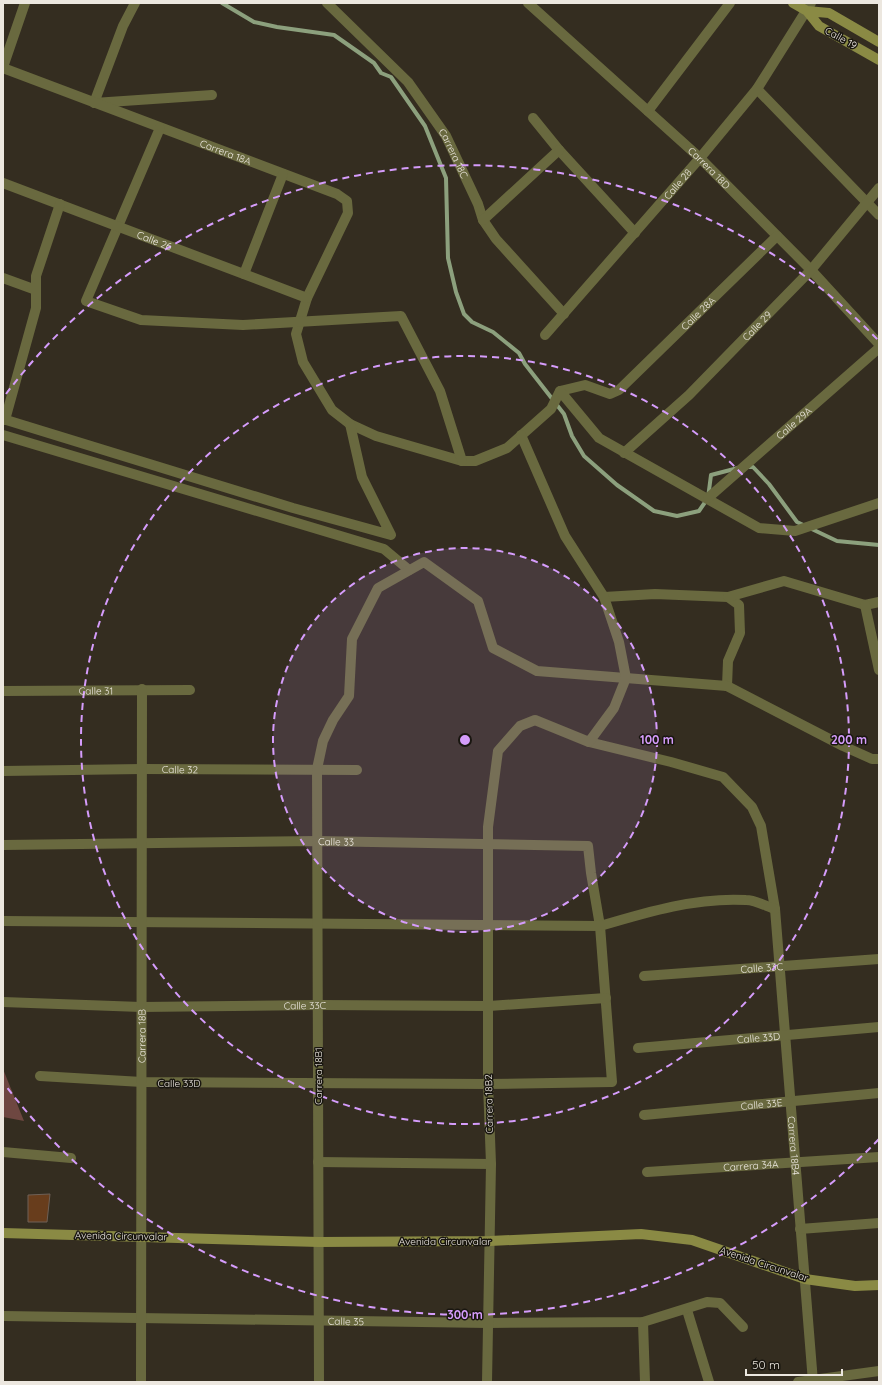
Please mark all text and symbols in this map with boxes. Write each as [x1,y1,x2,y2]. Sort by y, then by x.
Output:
street label: Calle 19 [823,24,860,52]
street label: Carrera 18C [436,126,472,181]
street label: Carrera 18A [198,136,254,168]
street label: Carrera 18D [685,144,733,192]
street label: Calle 28 [661,166,694,202]
street label: Calle 26 [135,228,174,253]
street label: Calle 28A [678,293,718,333]
street label: Calle 29 [739,308,774,343]
street label: Calle 29A [773,403,815,442]
street label: Calle 31 [79,684,113,697]
text: 100 m [640,732,674,747]
text: 200 m [831,732,867,747]
centre of rings [458,733,472,747]
street label: Calle 32 [162,763,199,776]
street label: Calle 33 [318,835,354,848]
street label: Calle 33C [740,959,784,976]
street label: Calle 33C [284,998,327,1012]
street label: Carrera 18B [135,1009,148,1063]
street label: Calle 33D [736,1029,781,1046]
street label: Carrera 18B1 [312,1047,325,1105]
street label: Carrera 18B2 [482,1074,496,1134]
street label: Calle 33D [157,1077,201,1090]
street label: Calle 33E [740,1096,783,1112]
street label: Carrera 18B4 [785,1116,803,1176]
street label: Carrera 34A [723,1157,779,1174]
street label: Avenida Circunvalar [75,1229,167,1243]
street label: Avenida Circunvalar [399,1235,491,1248]
street label: Avenida Circunvalar [718,1244,810,1284]
text: 300 m [447,1307,483,1322]
street label: Calle 35 [328,1314,364,1328]
scale bar [746,1351,842,1377]
text: 50 m [752,1357,780,1372]

